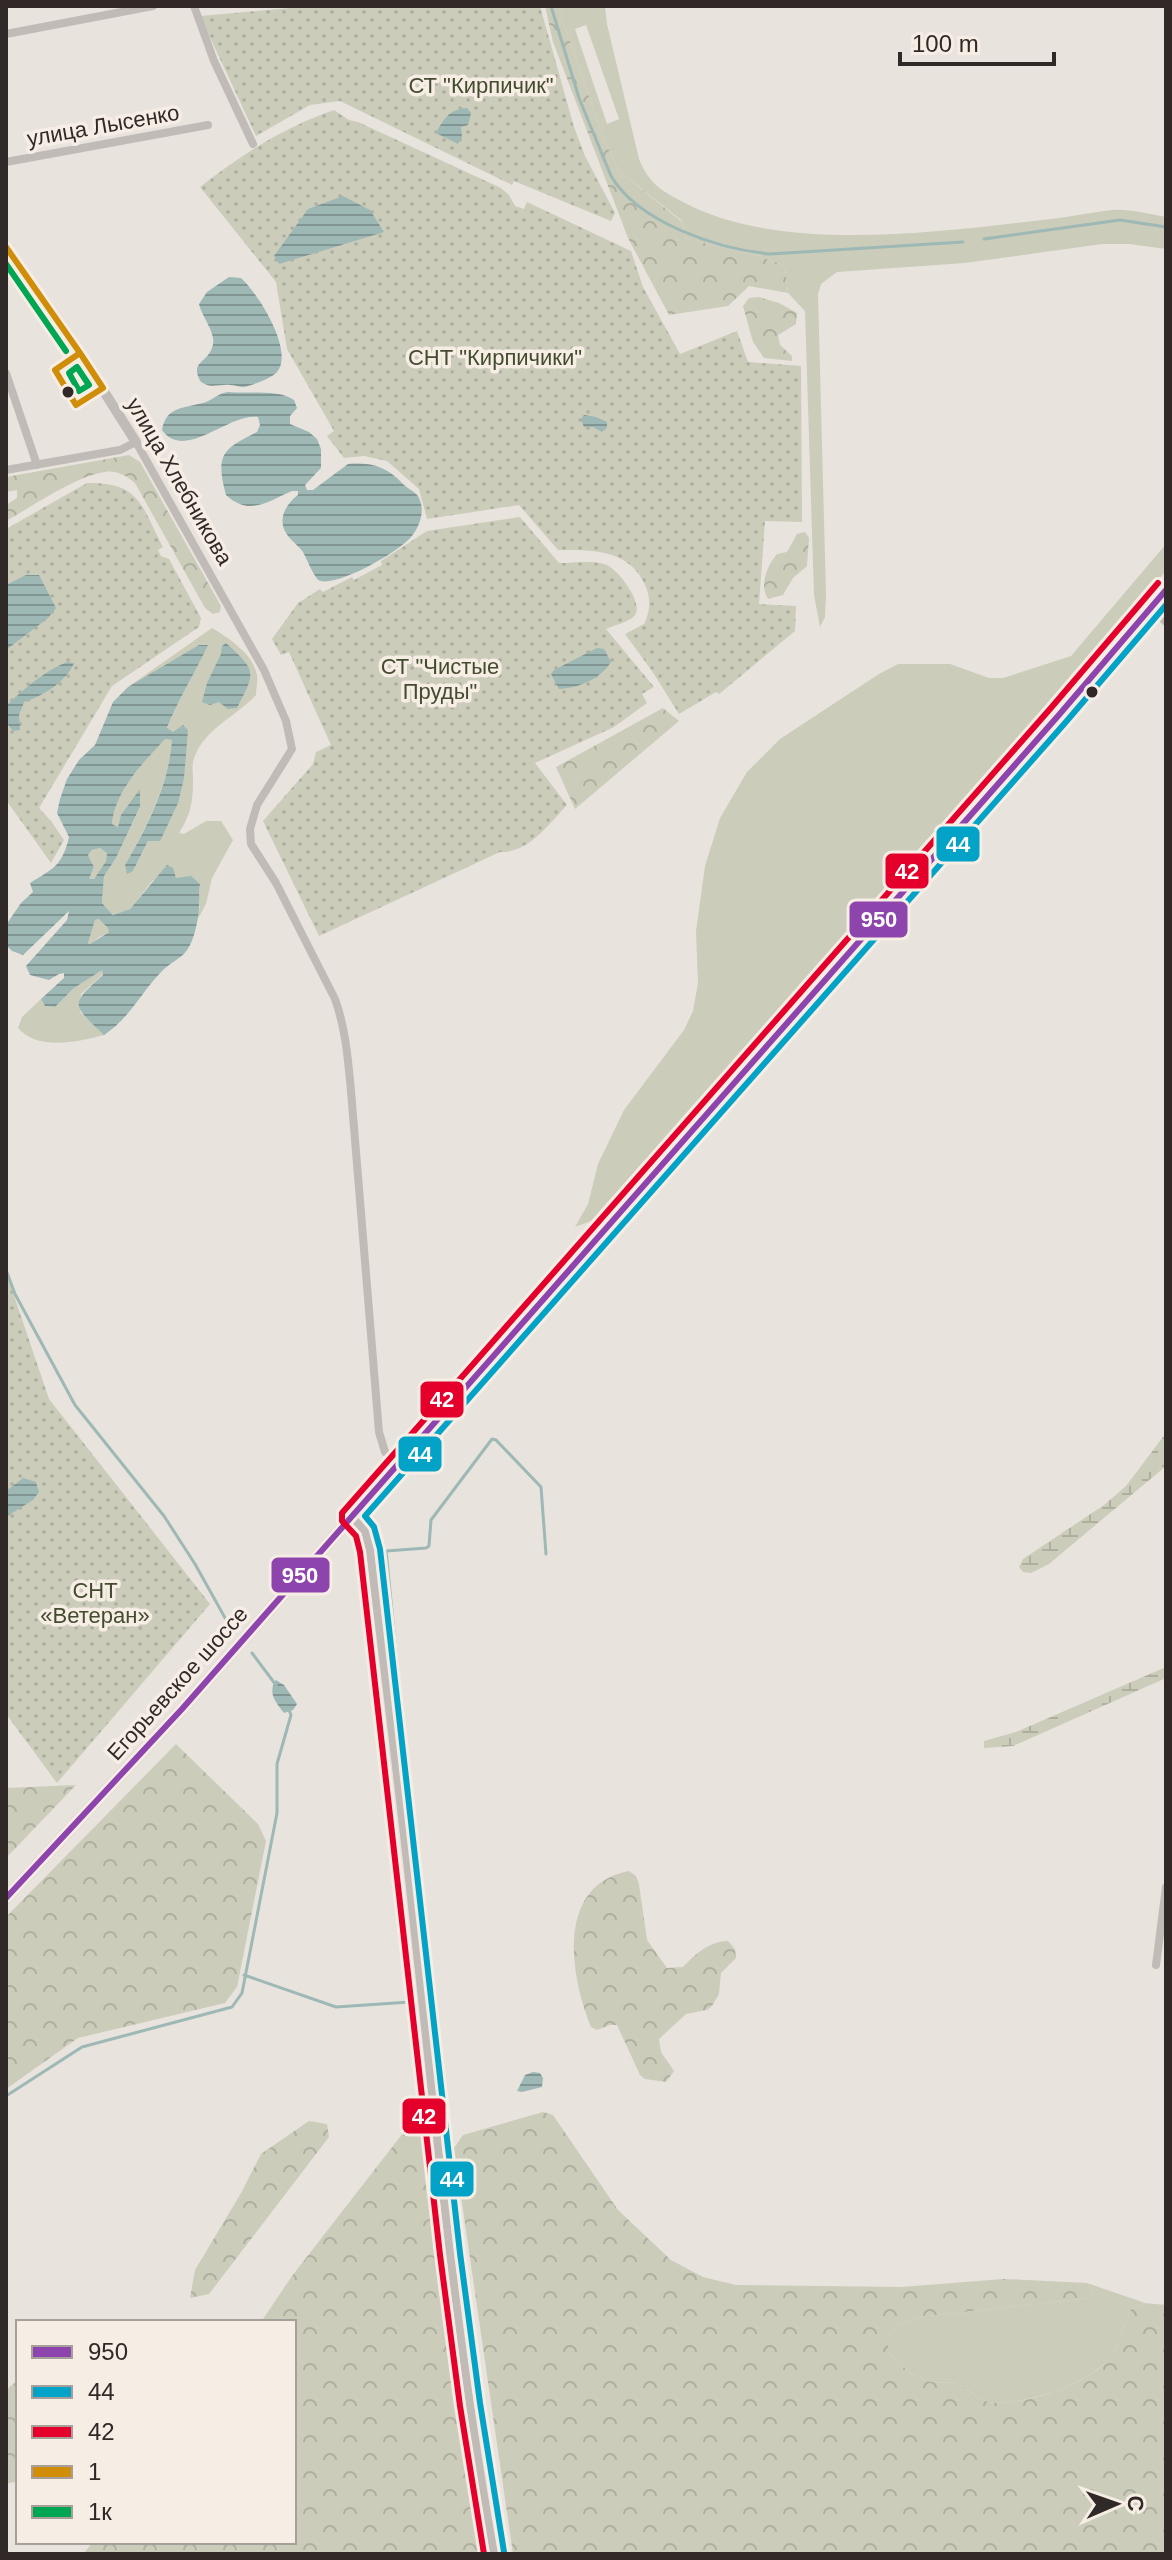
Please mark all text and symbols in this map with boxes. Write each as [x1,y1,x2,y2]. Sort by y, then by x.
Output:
scale bar [900,16,1054,66]
text: 100 m [912,30,979,57]
park label: СТ "Кирпичик" [408,73,554,98]
street label: улица Лысенко [25,100,181,151]
park label: СНТ "Кирпичики" [408,345,582,370]
unlabelled marker [60,384,76,400]
street label: улица Хлебникова [122,393,238,570]
park label: СТ "Чистые Пруды" [381,654,499,704]
unlabelled marker [1084,684,1100,700]
line badge: 44 [935,825,981,863]
text: 44 [946,832,971,857]
line badge: 42 [884,852,930,890]
text: 42 [895,859,919,884]
line badge: 950 [848,900,909,939]
text: 950 [861,907,897,932]
line badge: 42 [419,1380,465,1419]
text: 42 [430,1387,454,1412]
line badge: 44 [397,1435,443,1473]
text: 44 [408,1442,433,1467]
line badge: 950 [270,1556,331,1594]
text: 950 [282,1563,318,1588]
park label: СНТ «Ветеран» [40,1578,150,1628]
street label: Егорьевское шоссе [102,1602,253,1765]
line badge: 42 [401,2097,447,2135]
text: 42 [412,2104,436,2129]
line badge: 44 [429,2160,475,2198]
text: 44 [440,2167,465,2192]
legend [16,2320,296,2544]
text: 950 [88,2338,128,2365]
text: 44 [88,2378,115,2405]
text: 42 [88,2418,115,2445]
text: 1 [88,2458,101,2485]
north arrow [1076,2464,1156,2544]
text: С [1123,2495,1148,2512]
text: 1к [88,2498,112,2525]

